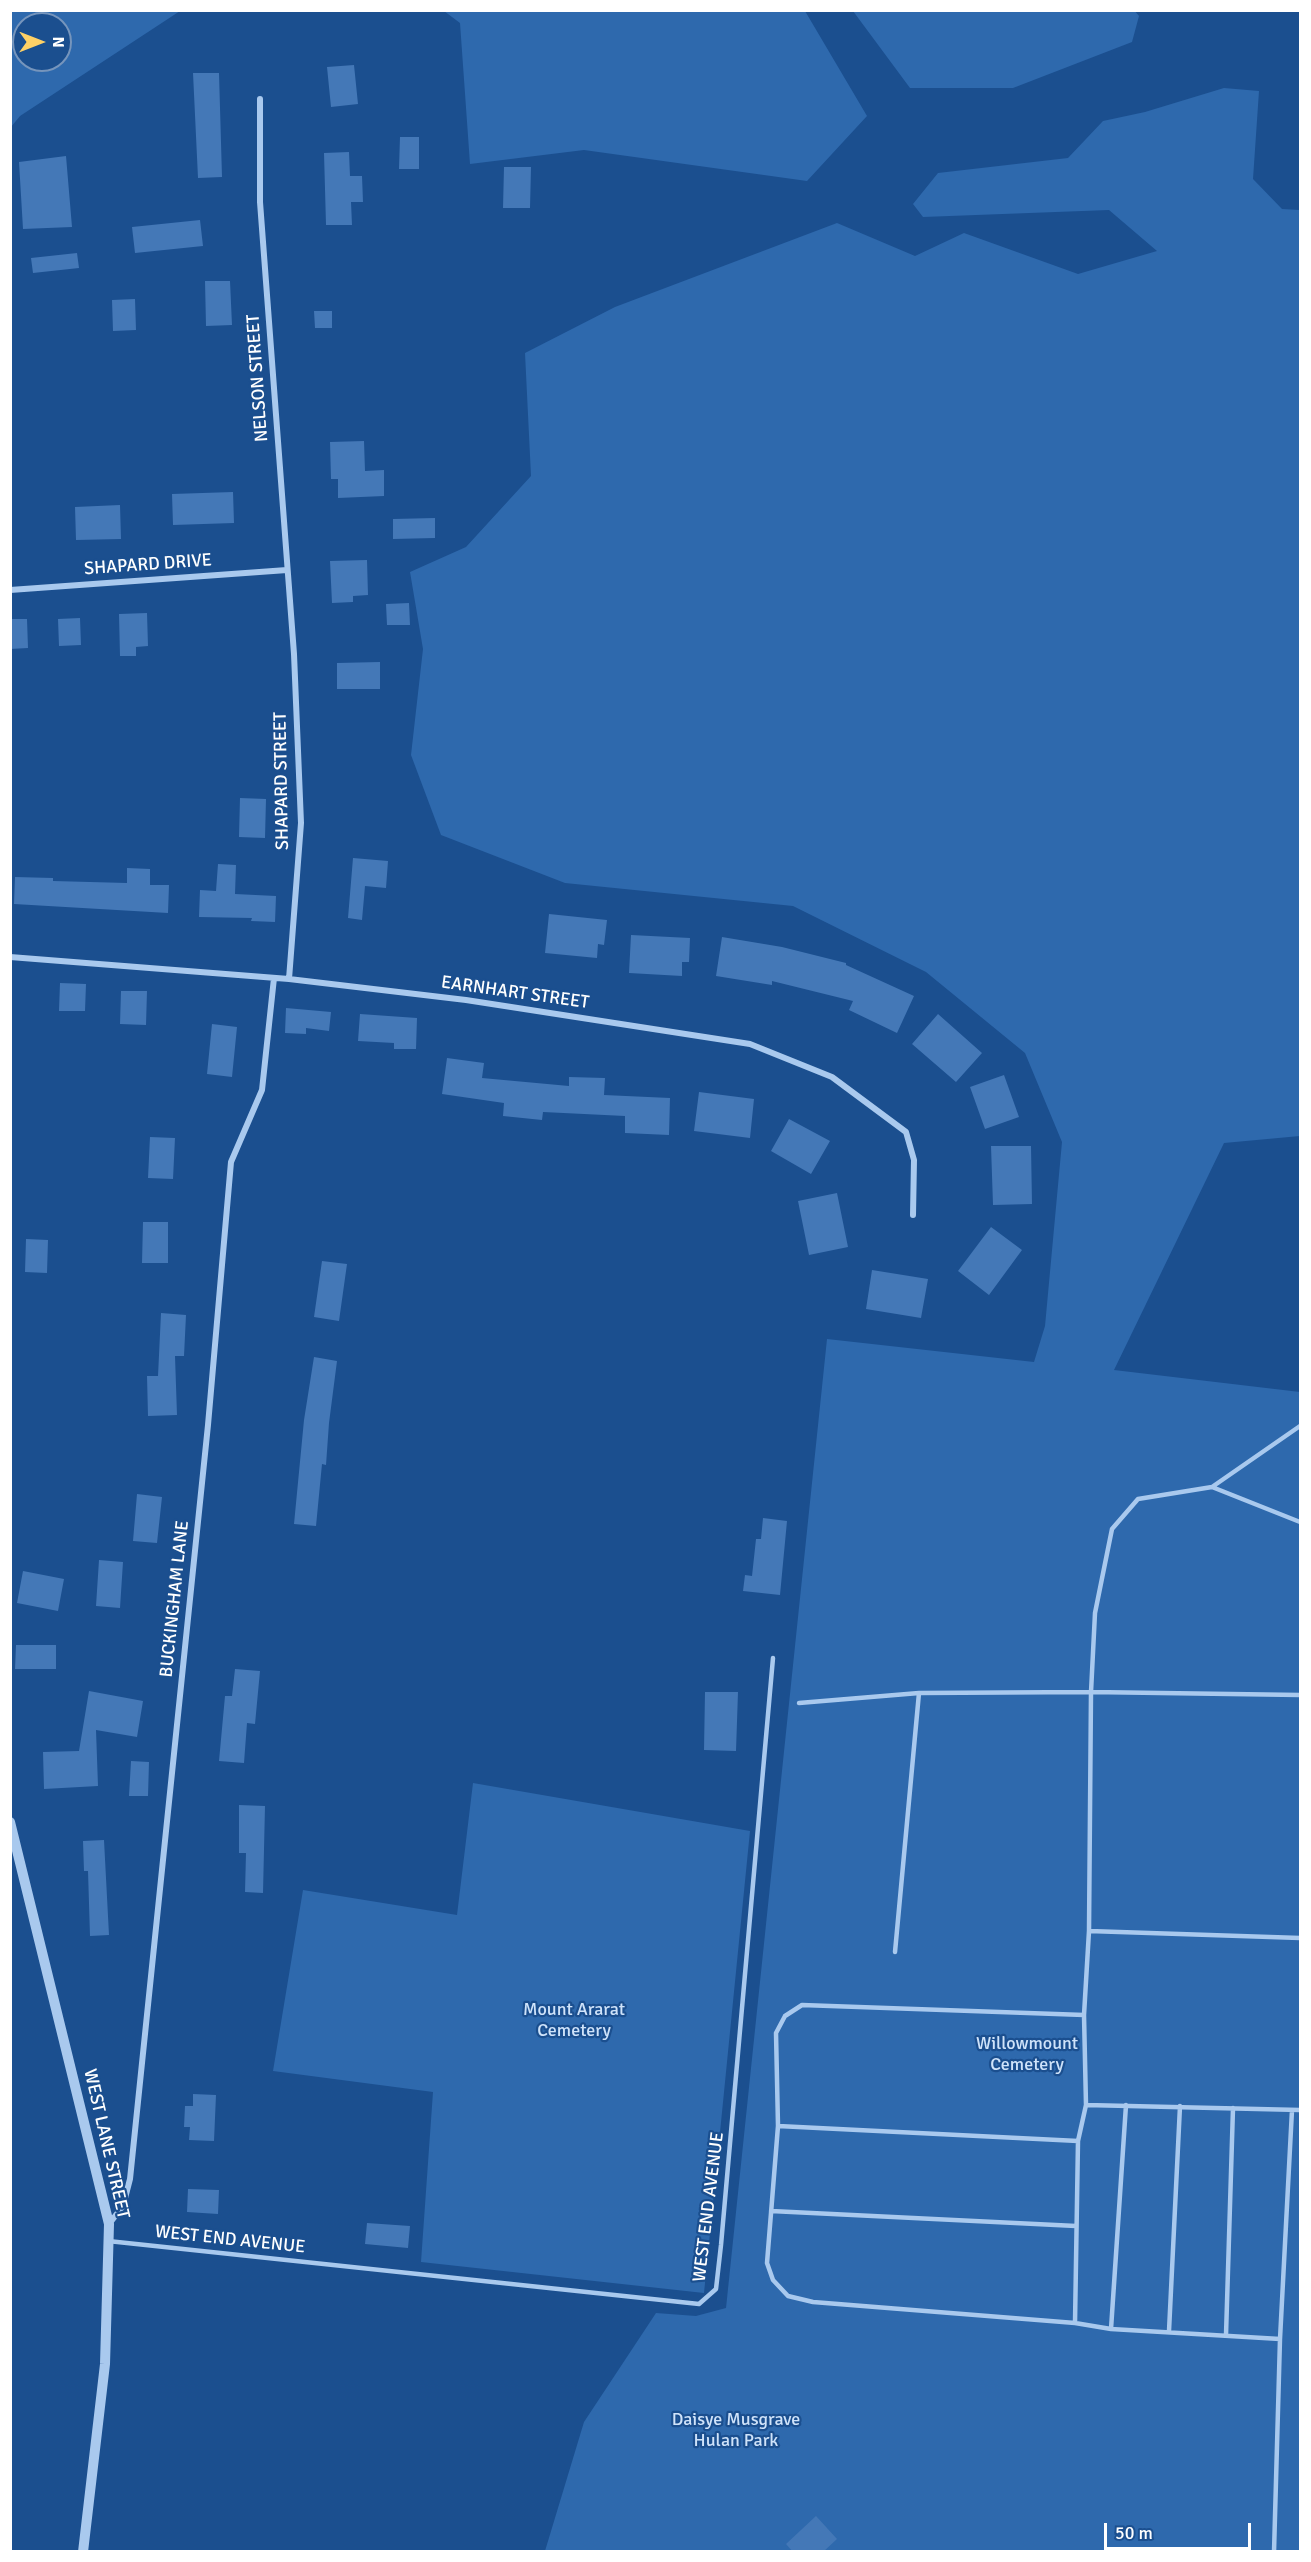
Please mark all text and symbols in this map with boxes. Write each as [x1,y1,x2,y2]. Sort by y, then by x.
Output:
north arrow [12,12,72,72]
text: N [48,36,68,48]
street label: NELSON STREET [243,313,273,443]
street label: SHAPARD DRIVE [83,550,213,580]
street label: SHAPARD STREET [270,712,294,850]
street label: EARNHART STREET [440,972,590,1014]
street label: BUCKINGHAM LANE [156,1519,194,1679]
park label: Mount Ararat Cemetery [523,1999,625,2042]
park label: Willowmount Cemetery [976,2033,1078,2076]
street label: WEST LANE STREET [78,2067,134,2221]
street label: WEST END AVENUE [689,2131,729,2283]
street label: WEST END AVENUE [154,2221,306,2259]
park label: Daisye Musgrave Hulan Park [672,2409,800,2452]
scale bar [1107,2511,1254,2549]
text: 50 m [1115,2522,1153,2544]

